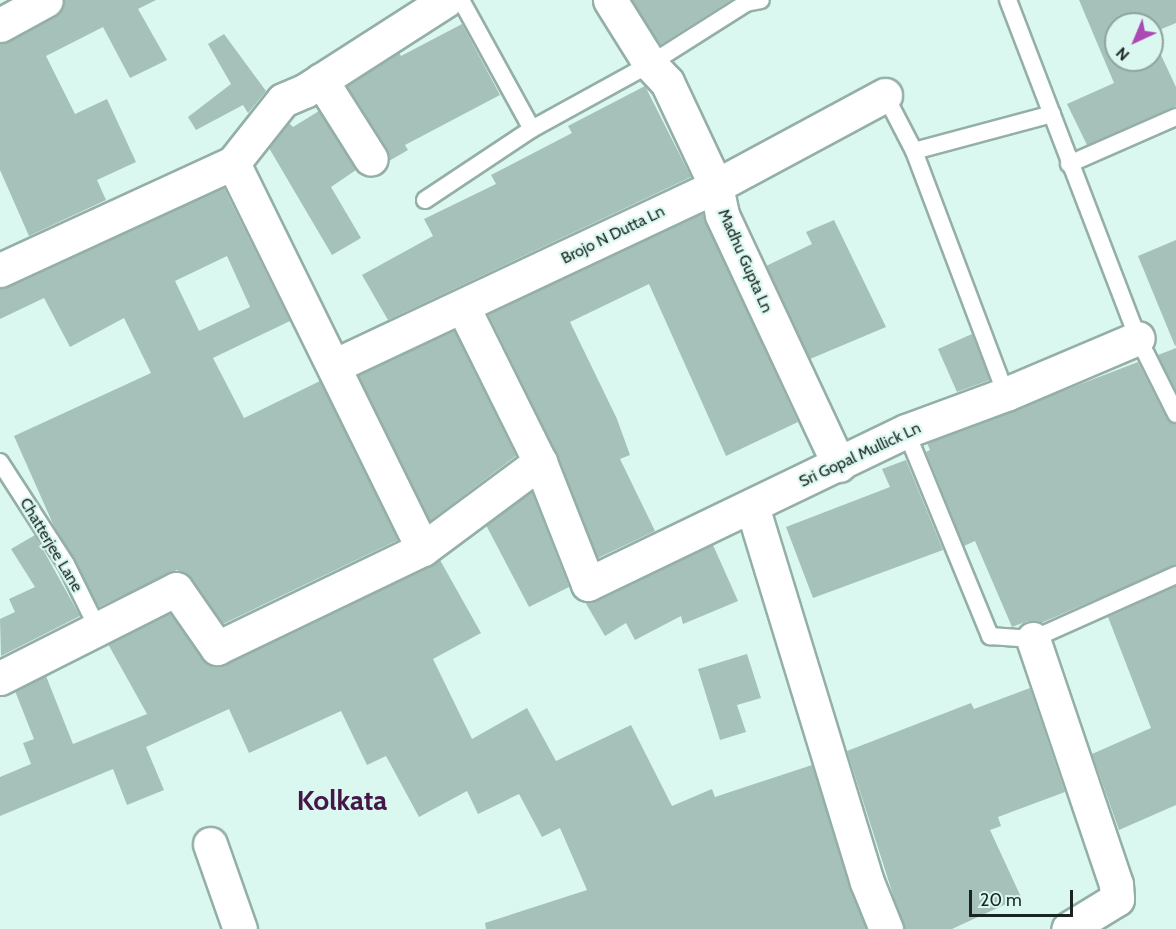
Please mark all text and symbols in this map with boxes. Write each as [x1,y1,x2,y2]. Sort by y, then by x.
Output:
north arrow [1104,12,1164,72]
text: N [1112,43,1133,65]
street label: Brojo N Dutta Ln [558,202,668,268]
street label: Madhu Gupta Ln [714,206,776,316]
street label: Sri Gopal Mullick Ln [796,418,924,492]
street label: Chatterjee Lane [15,495,87,595]
district label: Kolkata [297,783,387,817]
scale bar [972,878,1076,916]
text: 20 m [980,889,1022,911]

